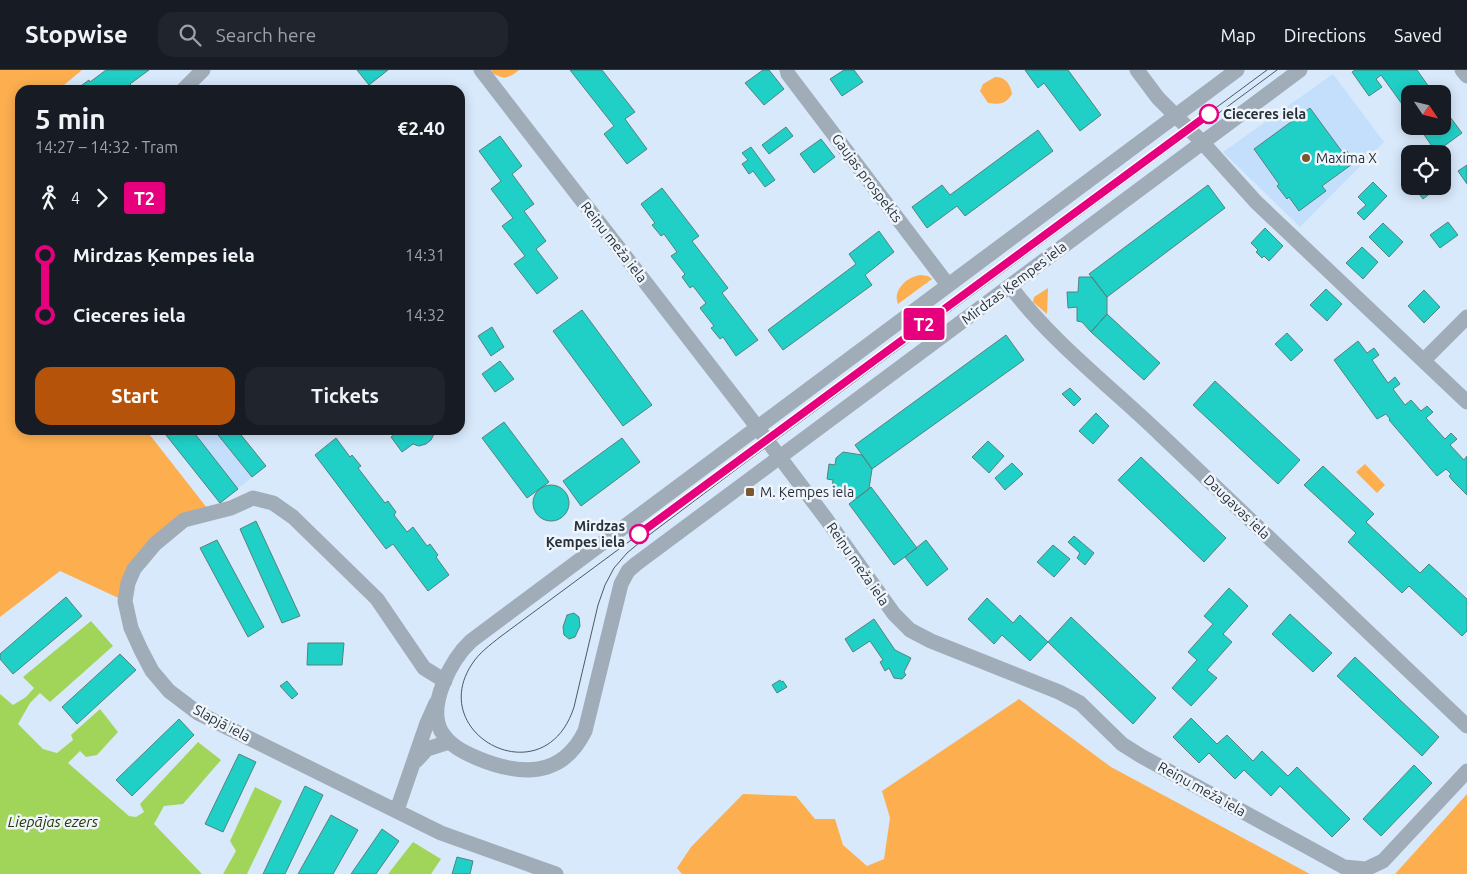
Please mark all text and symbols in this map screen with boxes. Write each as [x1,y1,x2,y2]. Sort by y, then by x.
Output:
search box [158,12,508,57]
text: Stopwise [25,21,128,48]
icon: search [176,21,204,49]
text: Search here [216,24,316,46]
text: Map [1220,25,1256,45]
text: Directions [1284,25,1366,45]
text: Saved [1394,25,1442,45]
north arrow [1401,85,1451,135]
map controls [1401,85,1451,195]
text: 5 min [35,103,106,134]
marker: Cieceres iela [1199,104,1219,124]
place label: Cieceres iela [1223,106,1306,122]
text: €2.40 [397,117,445,139]
street label: Gaujas prospekts [829,131,905,225]
text: 14:27 – 14:32 · Tram [35,138,178,156]
button: locate [1401,145,1451,195]
place label: Maxima X [1316,150,1377,166]
marker: Maxima X [1300,152,1312,164]
icon: walk [35,184,63,212]
icon: forward [88,184,116,212]
text: T2 [134,188,155,208]
text: 4 [71,189,80,207]
street label: Reiņu meža iela [578,199,650,285]
street label: Mirdzas Ķempes iela [958,238,1070,328]
text: Mirdzas Ķempes iela [73,244,255,266]
text: 14:31 [405,246,445,264]
text: Cieceres iela [73,304,186,326]
text: 14:32 [405,306,445,324]
line badge: T2 [902,308,946,340]
text: T2 [914,314,934,334]
button: Start [35,367,235,425]
button: Tickets [245,367,445,425]
street label: Daugavas iela [1201,472,1273,542]
place label: M. Ķempes iela [760,484,854,500]
marker: M. Ķempes iela [744,486,756,498]
place label: Mirdzas Ķempes iela [546,518,625,550]
street label: Reiņu meža iela [823,519,893,609]
marker: Mirdzas Ķempes iela [629,524,649,544]
street label: Slapjā iela [191,701,253,745]
street label: Reiņu meža iela [1155,758,1249,820]
water label: Liepājas ezers [8,813,99,830]

